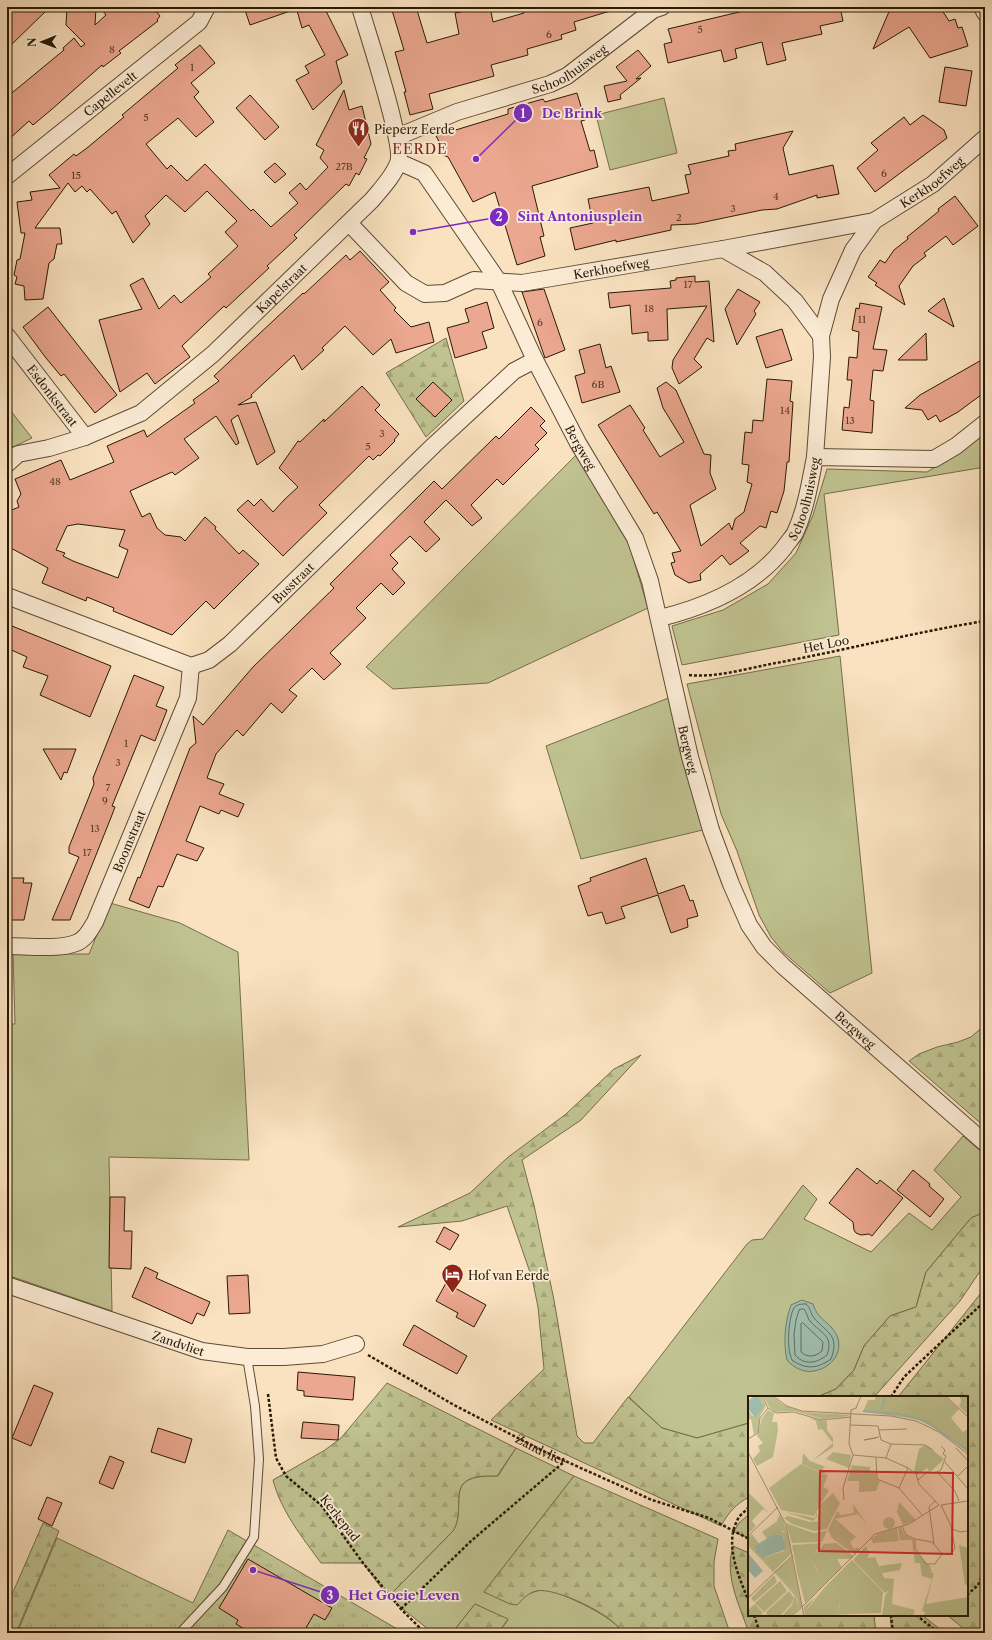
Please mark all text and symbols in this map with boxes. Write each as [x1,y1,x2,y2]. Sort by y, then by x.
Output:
north arrow [22,22,62,62]
house number: 5 [697,23,703,36]
house number: 6 [546,28,552,41]
text: N [25,37,39,47]
street label: Schoolhuisweg [530,40,610,97]
house number: 8 [109,43,115,56]
house number: 1 [190,61,195,74]
street label: Capellevelt [80,67,140,119]
callout: De Brink [513,101,610,126]
text: De Brink [542,105,603,121]
text: 1 [520,106,526,121]
house number: 5 [143,111,149,124]
restaurant icon: Pieperz Eerde [345,116,371,149]
place label: Pieperz Eerde [374,122,455,137]
district label: EERDE [392,140,448,158]
street label: Kerkhoefweg [897,152,967,211]
house number: 27B [335,160,353,173]
house number: 6 [881,167,887,180]
house number: 15 [71,169,81,182]
house number: 4 [773,190,779,203]
house number: 3 [730,202,736,215]
callout: Sint Antoniusplein [489,204,651,229]
text: Sint Antoniusplein [517,208,643,224]
text: 2 [495,209,503,224]
house number: 2 [676,211,682,224]
street label: Kerkhoefweg [572,254,651,282]
street label: Kapelstraat [253,260,310,316]
house number: 17 [683,278,693,291]
house number: 18 [644,302,654,315]
house number: 11 [858,313,867,326]
house number: 6 [537,316,543,329]
street label: Esdonkstraat [24,361,82,430]
house number: 6B [592,378,604,391]
house number: 14 [780,404,790,417]
house number: 13 [845,414,855,427]
street label: Bergweg [562,422,600,473]
house number: 3 [379,427,385,440]
house number: 5 [365,440,371,453]
street label: Schoolhuisweg [785,455,822,543]
house number: 48 [49,475,61,488]
street label: Busstraat [269,559,317,606]
street label: Het Loo [802,632,850,656]
street label: Bergweg [676,724,702,776]
house number: 1 [124,737,129,750]
house number: 3 [115,756,121,769]
house number: 7 [106,781,111,794]
house number: 9 [102,794,108,807]
street label: Boomstraat [109,807,148,874]
house number: 13 [90,822,100,835]
house number: 17 [82,846,92,859]
street label: Bergweg [832,1008,879,1052]
hotel icon: Hof van Eerde [439,1262,465,1295]
place label: Hof van Eerde [468,1268,550,1283]
street label: Zandvliet [151,1327,207,1359]
inset map [748,1396,968,1616]
street label: Zandvliet [513,1431,569,1468]
street label: Kerkepad [317,1492,363,1545]
callout: Het Goeie Leven [320,1583,467,1608]
text: Het Goeie Leven [348,1587,460,1603]
text: 3 [327,1588,334,1603]

